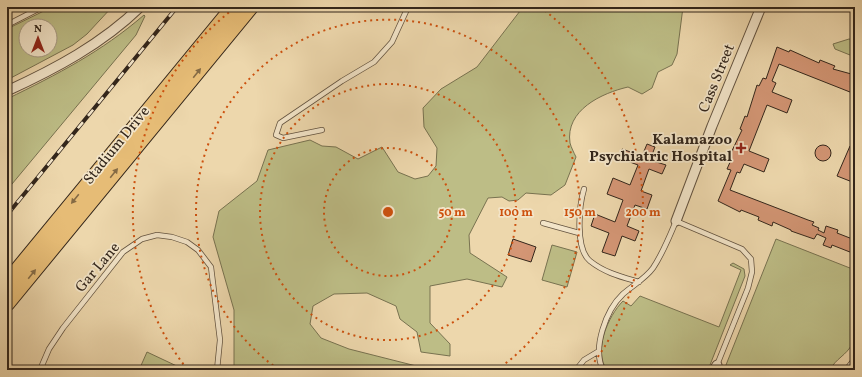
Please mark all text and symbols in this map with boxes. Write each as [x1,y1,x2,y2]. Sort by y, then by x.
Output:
north arrow [18,18,58,58]
text: N [34,22,42,37]
street label: Cass Street [694,41,741,116]
one-way arrow [193,68,201,79]
street label: Stadium Drive [79,102,155,190]
place label: Kalamazoo Psychiatric Hospital [589,130,732,168]
marker: Kalamazoo Psychiatric Hospital [735,142,747,154]
one-way arrow [110,168,119,179]
one-way arrow [70,194,79,205]
centre of rings [381,205,395,219]
text: 50 m [438,205,466,221]
text: 100 m [499,205,533,221]
text: 150 m [564,205,596,221]
text: 200 m [625,205,661,221]
street label: Gar Lane [71,238,125,298]
one-way arrow [27,268,36,279]

